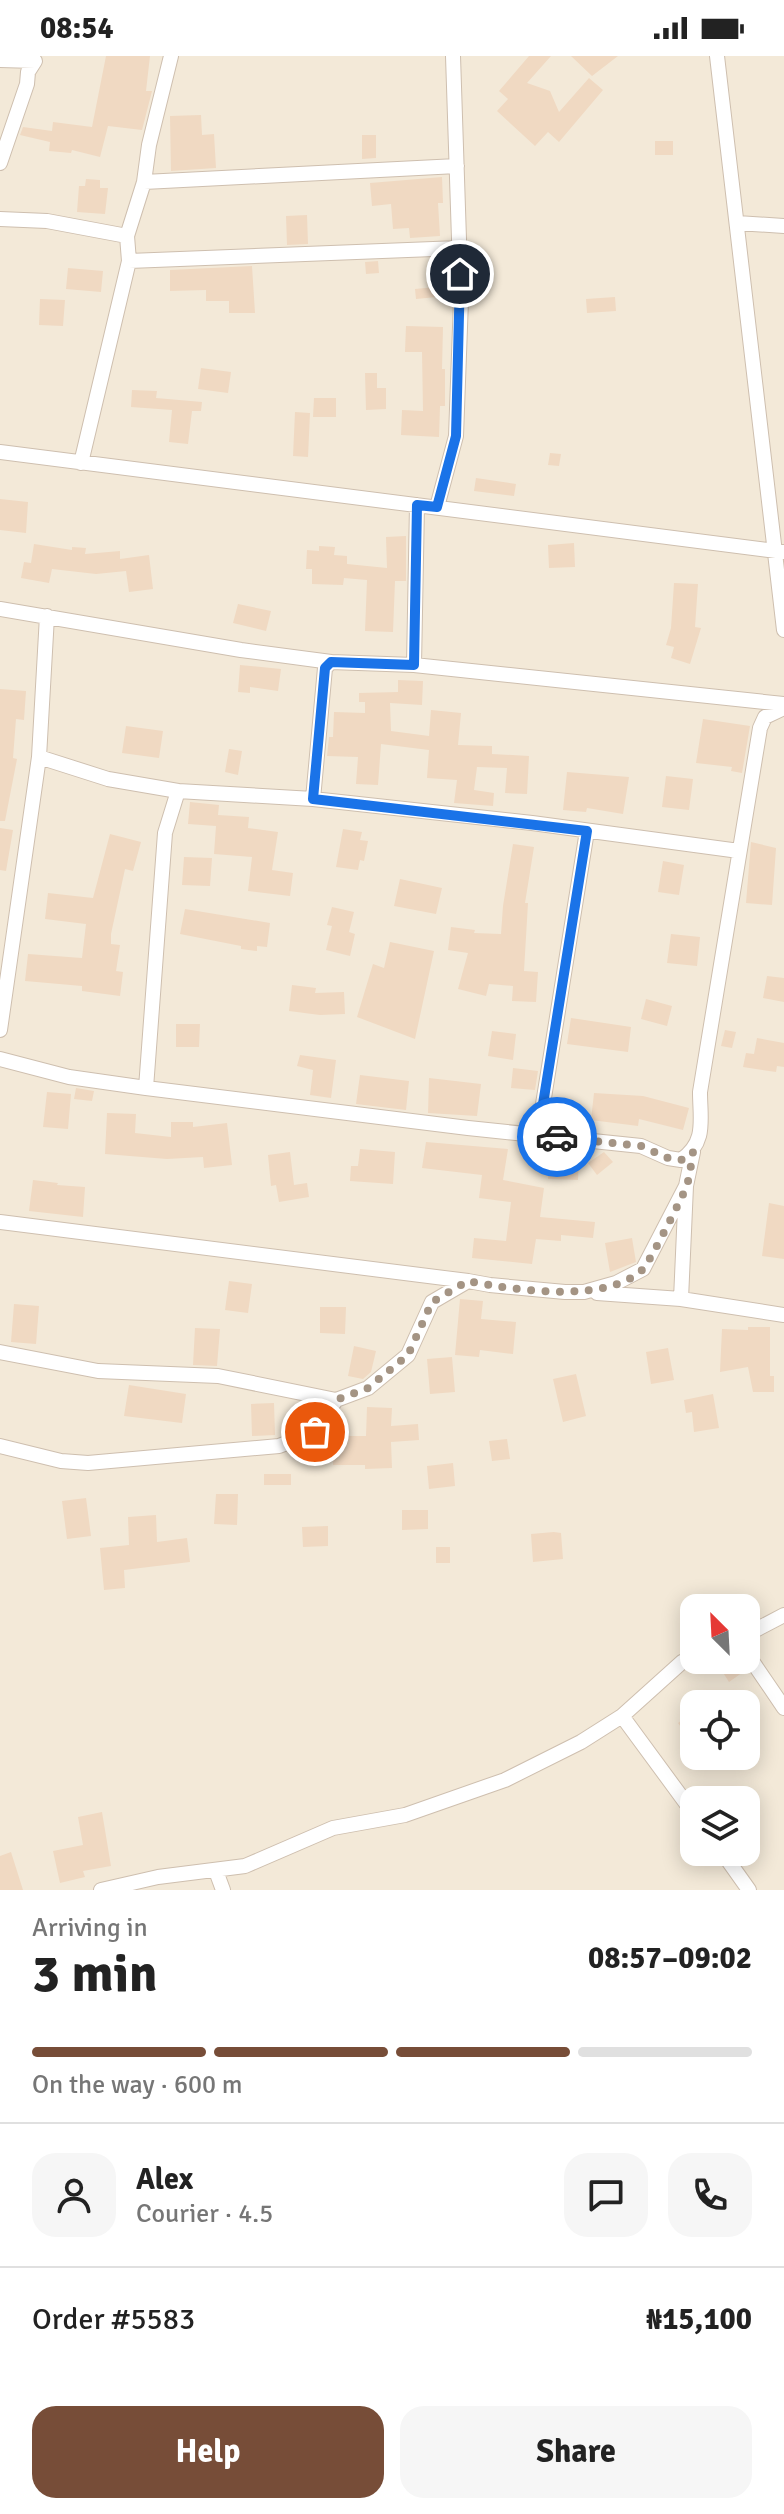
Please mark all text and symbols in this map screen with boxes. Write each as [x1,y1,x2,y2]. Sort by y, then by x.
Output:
text: 08:54 [40,10,114,47]
pin [426,240,494,308]
icon: home [438,252,482,296]
courier [517,1097,597,1177]
icon: car [535,1115,579,1159]
pin [281,1398,349,1466]
icon: bag [293,1410,337,1454]
north arrow [680,1594,760,1674]
map controls [680,1594,760,1866]
button: locate [680,1690,760,1770]
button: layers [680,1786,760,1866]
text: Arriving in [32,1912,148,1944]
text: 08:57–09:02 [588,1940,752,1977]
text: 3 min [32,1942,158,2006]
text: On the way · 600 m [32,2069,242,2101]
button: person [32,2153,116,2237]
button: chat [564,2153,648,2237]
button: phone [668,2153,752,2237]
text: Alex [136,2161,193,2198]
text: Courier · 4.5 [136,2198,273,2230]
text: Order #5583 [32,2301,195,2338]
text: ₦15,100 [646,2301,752,2338]
button: Help [32,2406,384,2498]
button: Share [400,2406,752,2498]

